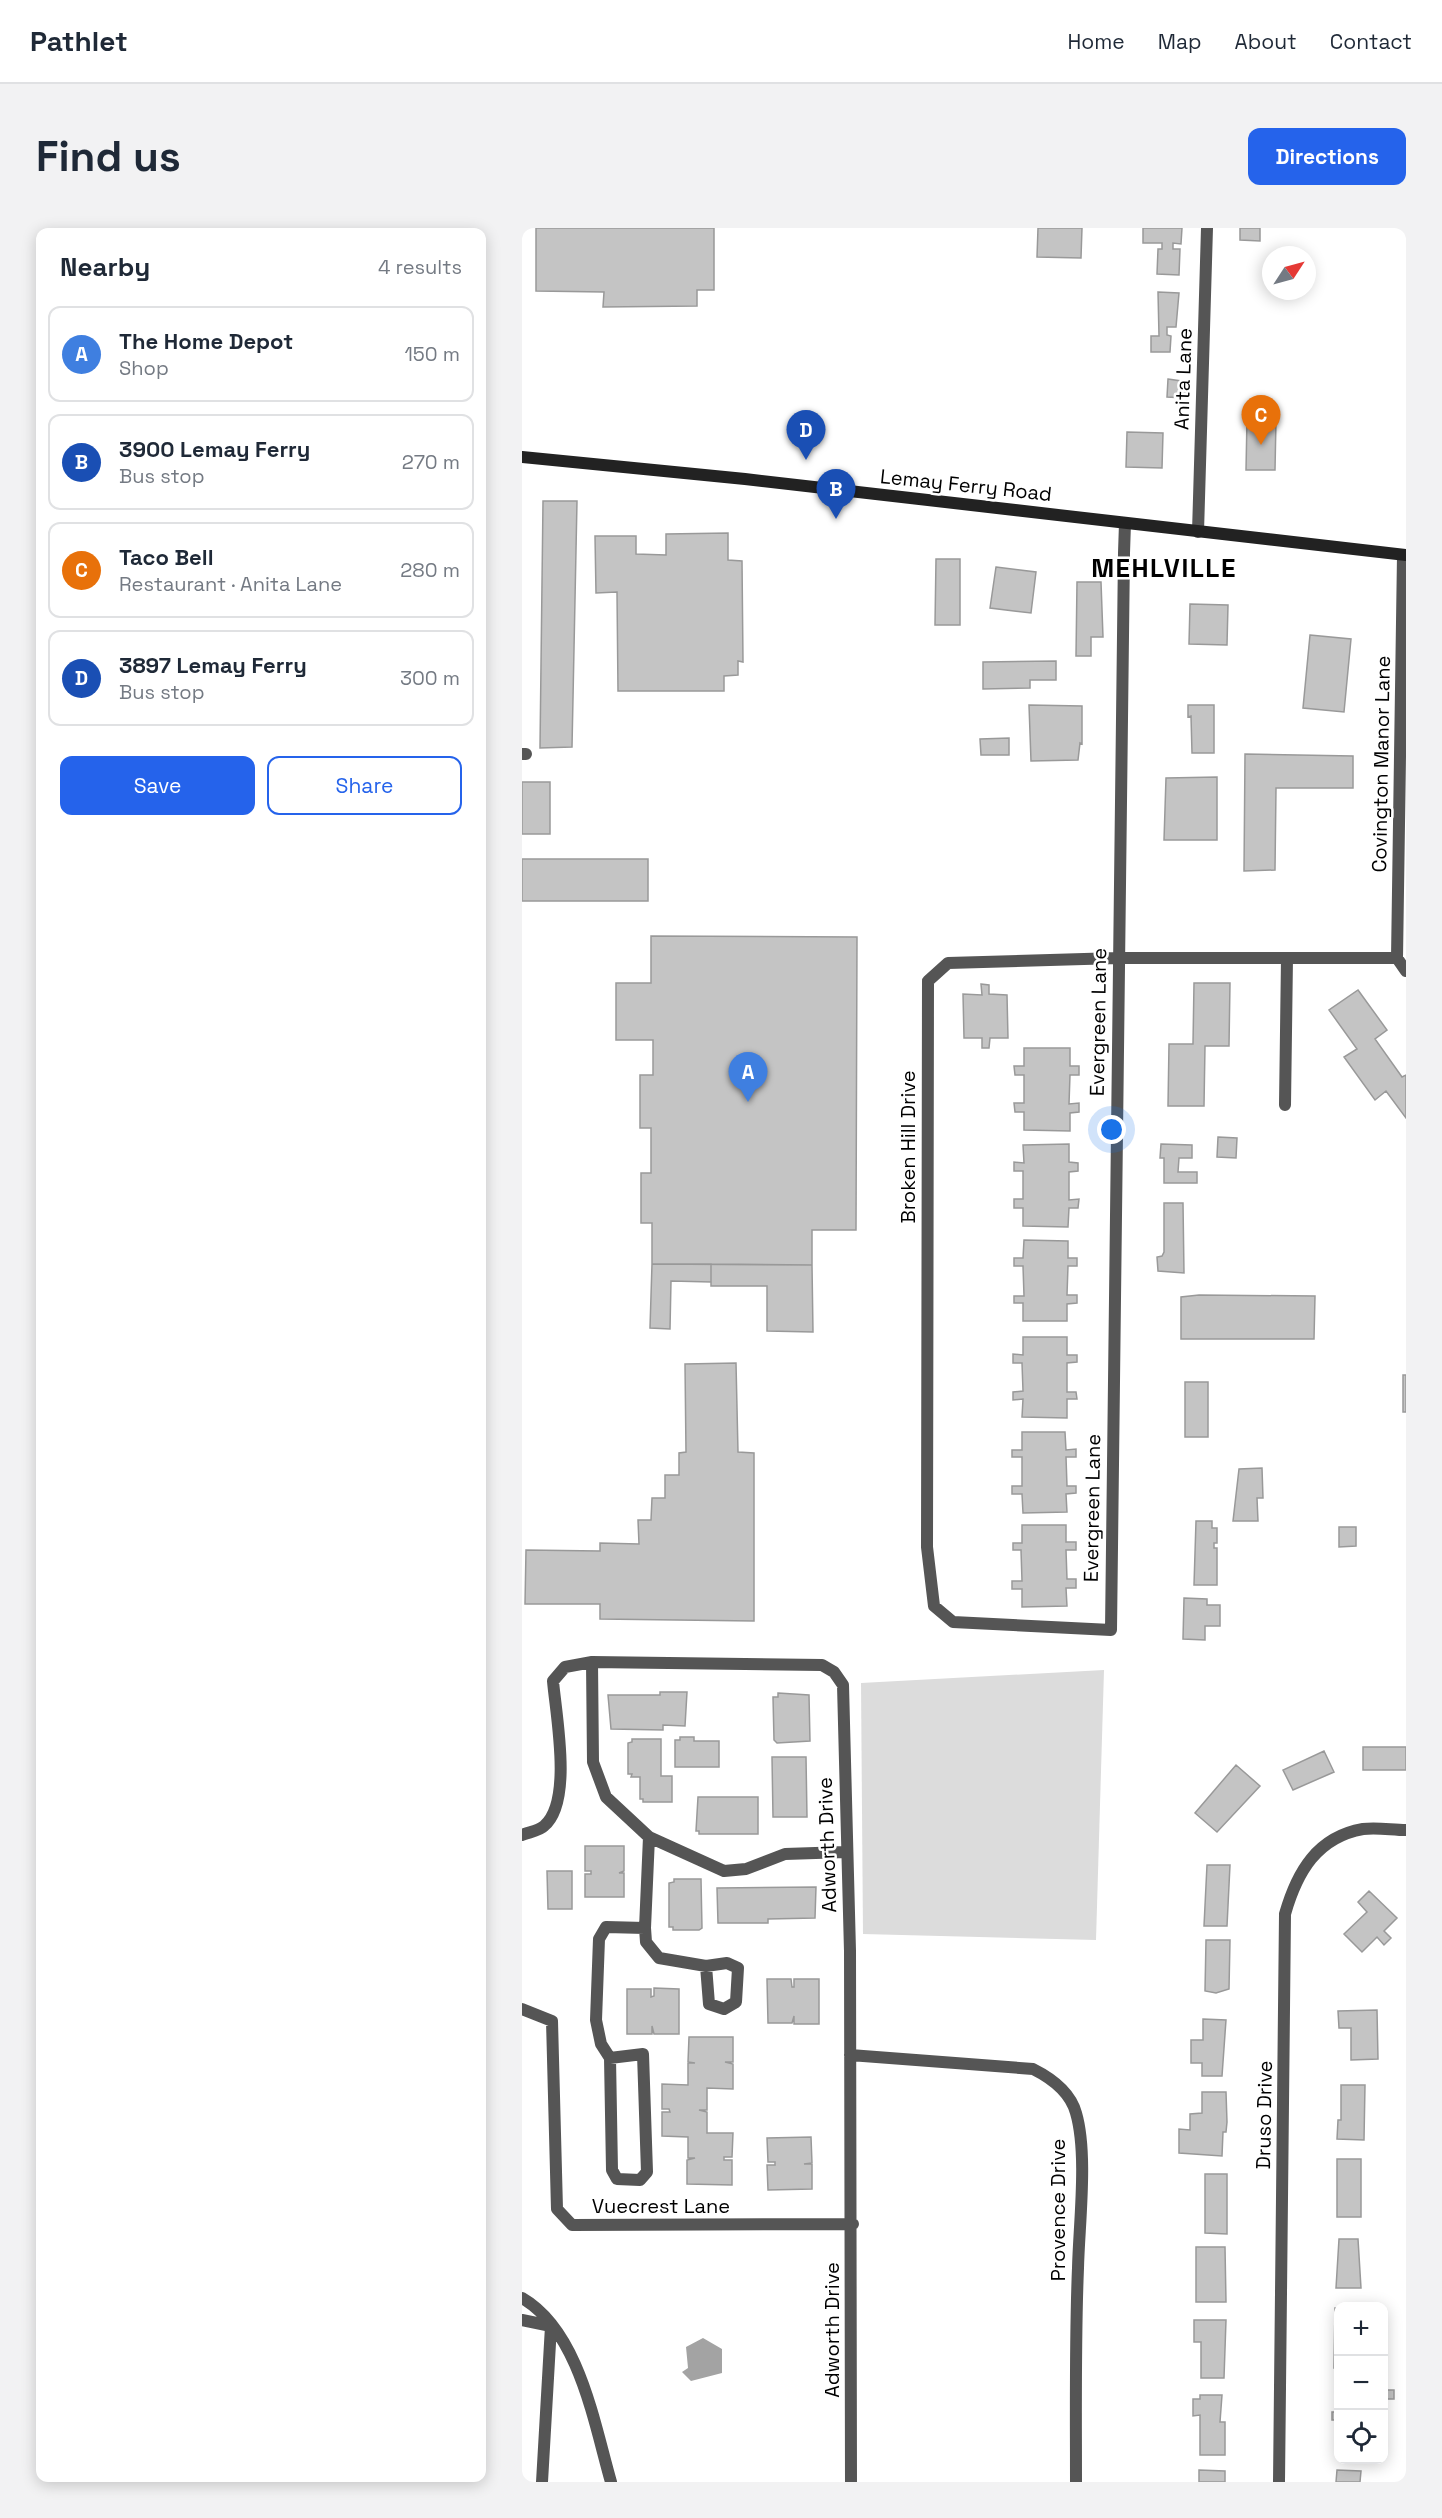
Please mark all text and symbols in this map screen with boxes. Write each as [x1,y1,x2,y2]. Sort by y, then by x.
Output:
text: Pathlet [30,23,128,59]
text: Home [1067,28,1125,55]
text: Map [1158,28,1202,55]
text: About [1235,28,1297,55]
text: Contact [1330,28,1412,55]
button: Directions [1248,128,1406,185]
text: Find us [36,130,181,183]
north arrow [1262,246,1316,300]
text: Nearby [60,250,150,284]
text: 4 results [378,254,462,280]
text: The Home Depot [119,327,293,355]
street label: Anita Lane [1168,328,1198,430]
text: A [75,341,88,367]
text: 150 m [405,341,460,367]
text: Shop [119,355,169,381]
pin: C [1242,396,1280,445]
pin: D [786,410,826,460]
text: 3900 Lemay Ferry [119,435,310,463]
text: B [75,449,88,475]
text: 270 m [402,449,460,475]
text: Bus stop [119,463,205,489]
street label: Lemay Ferry Road [879,463,1053,507]
pin: B [816,470,856,519]
text: Taco Bell [119,543,214,571]
district label: MEHLVILLE [1091,551,1237,585]
text: C [75,557,88,583]
text: 280 m [400,557,460,583]
text: Restaurant · Anita Lane [119,571,342,597]
text: 3897 Lemay Ferry [119,651,307,679]
street label: Covington Manor Lane [1366,655,1396,873]
text: D [75,665,88,691]
text: 300 m [400,665,460,691]
text: Bus stop [119,679,205,705]
button: Save [60,756,255,815]
button: Share [267,756,462,815]
street label: Evergreen Lane [1084,948,1112,1096]
pin: A [728,1052,768,1102]
street label: Broken Hill Drive [895,1070,921,1224]
your location [1097,1115,1126,1144]
street label: Evergreen Lane [1078,1434,1106,1582]
street label: Adworth Drive [812,1777,842,1913]
street label: Druso Drive [1250,2060,1278,2170]
street label: Provence Drive [1045,2139,1071,2281]
street label: Vuecrest Lane [592,2193,730,2219]
street label: Adworth Drive [819,2262,845,2398]
map controls [1334,2302,1388,2464]
button: + [1334,2302,1388,2356]
button: − [1334,2356,1388,2410]
button: locate [1334,2410,1388,2464]

